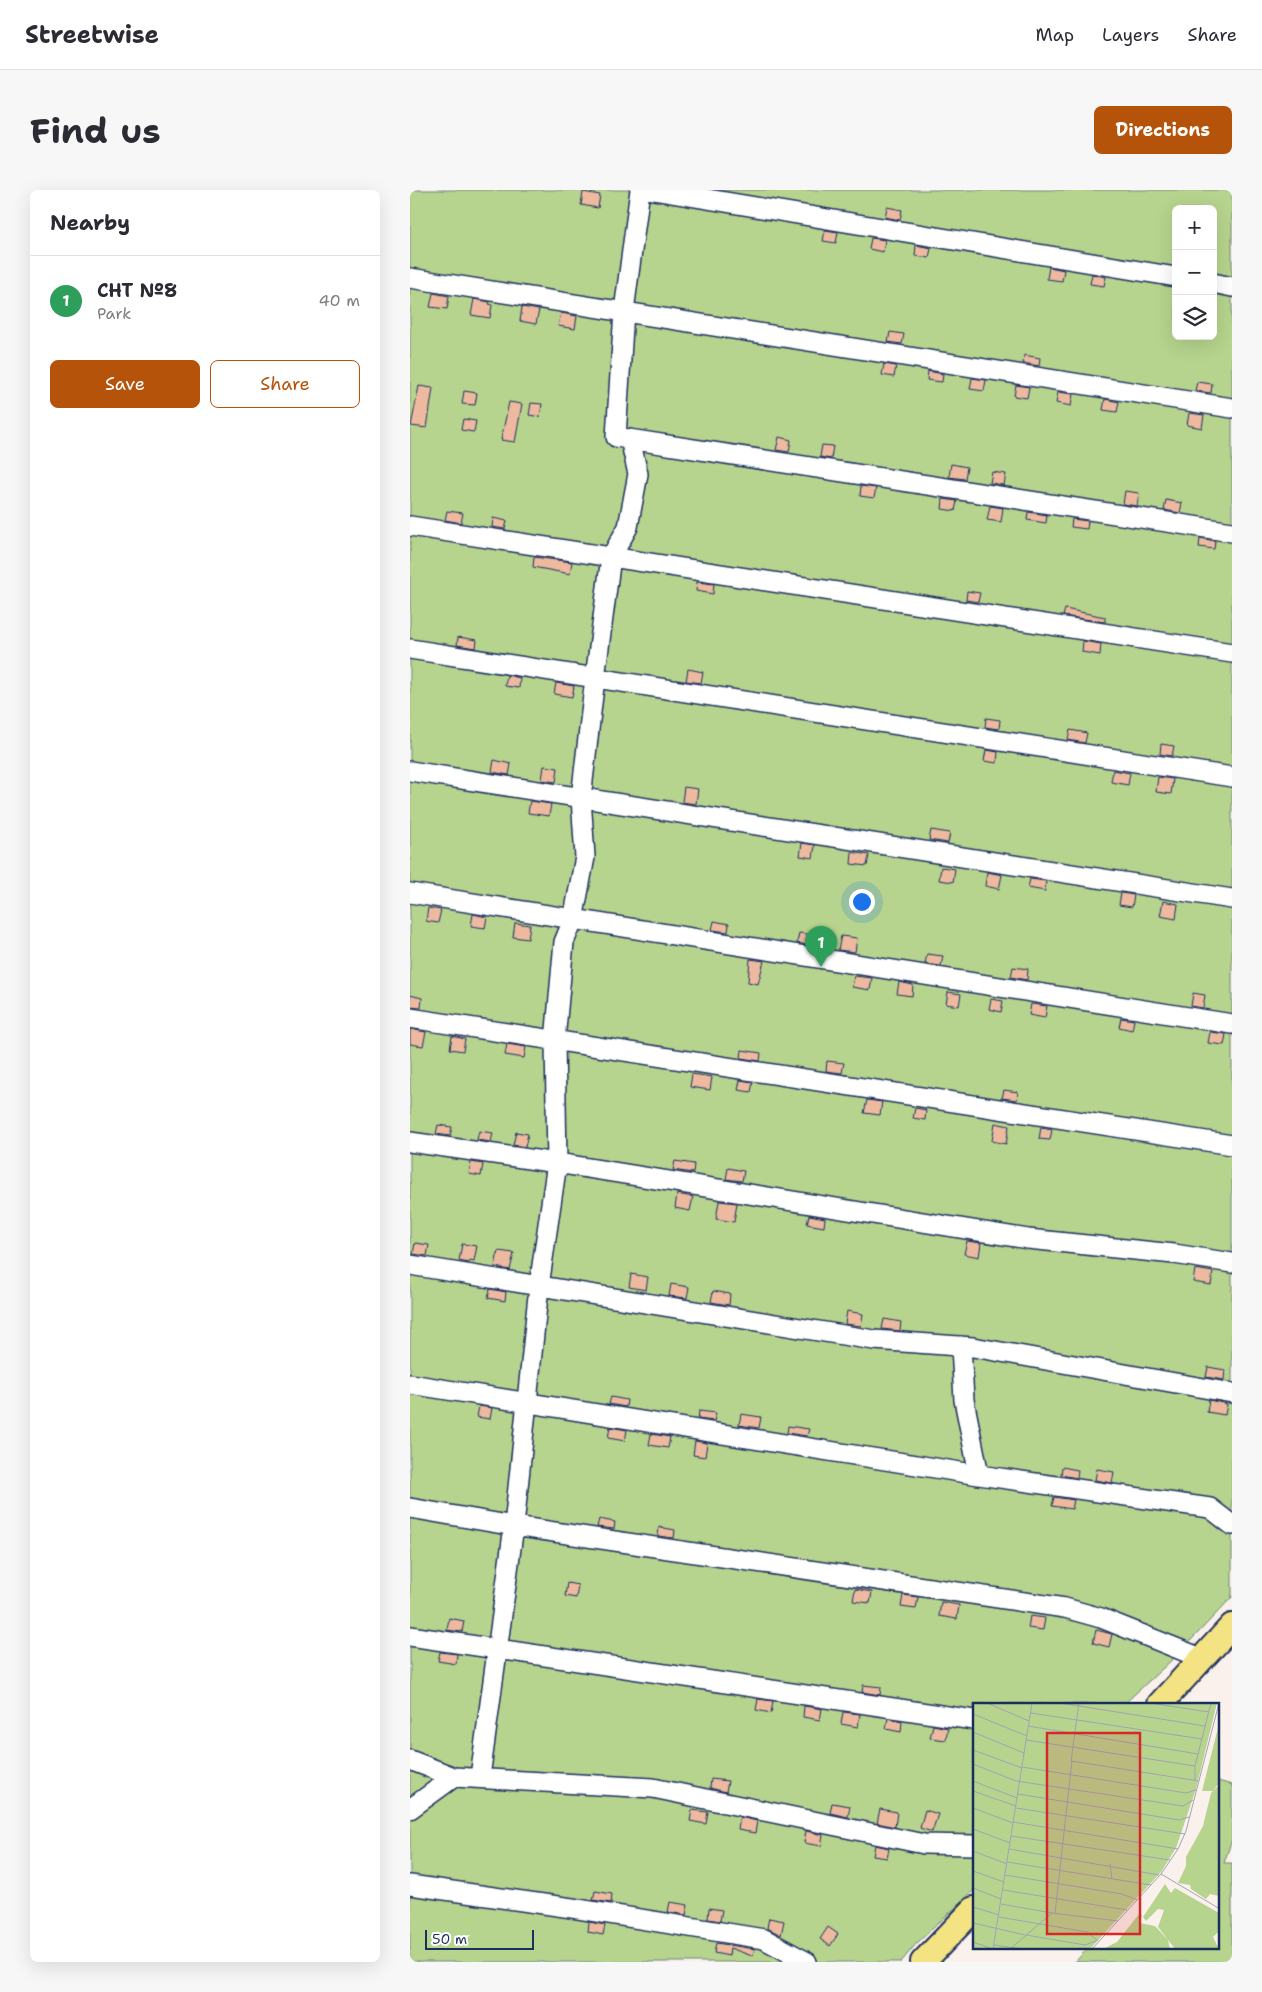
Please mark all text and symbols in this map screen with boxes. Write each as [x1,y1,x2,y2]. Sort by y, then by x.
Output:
text: Streetwise [25,19,159,51]
text: Map [1036,23,1074,47]
text: Layers [1102,23,1159,47]
text: Share [1187,23,1237,47]
button: Directions [1094,106,1232,154]
text: Find us [30,107,161,154]
map controls [1172,205,1217,340]
button: + [1172,205,1217,250]
text: Nearby [50,209,130,237]
button: − [1172,250,1217,295]
text: СНТ №8 [97,278,177,303]
text: 1 [62,290,70,311]
text: 40 m [318,290,360,311]
button: layers [1172,295,1217,340]
text: Park [97,303,131,324]
button: Save [50,360,200,408]
button: Share [210,360,360,408]
your location [849,889,875,915]
pin: 1 [805,926,837,967]
inset map [973,1703,1220,1950]
scale bar [425,1927,534,1950]
text: 50 m [432,1930,467,1948]

